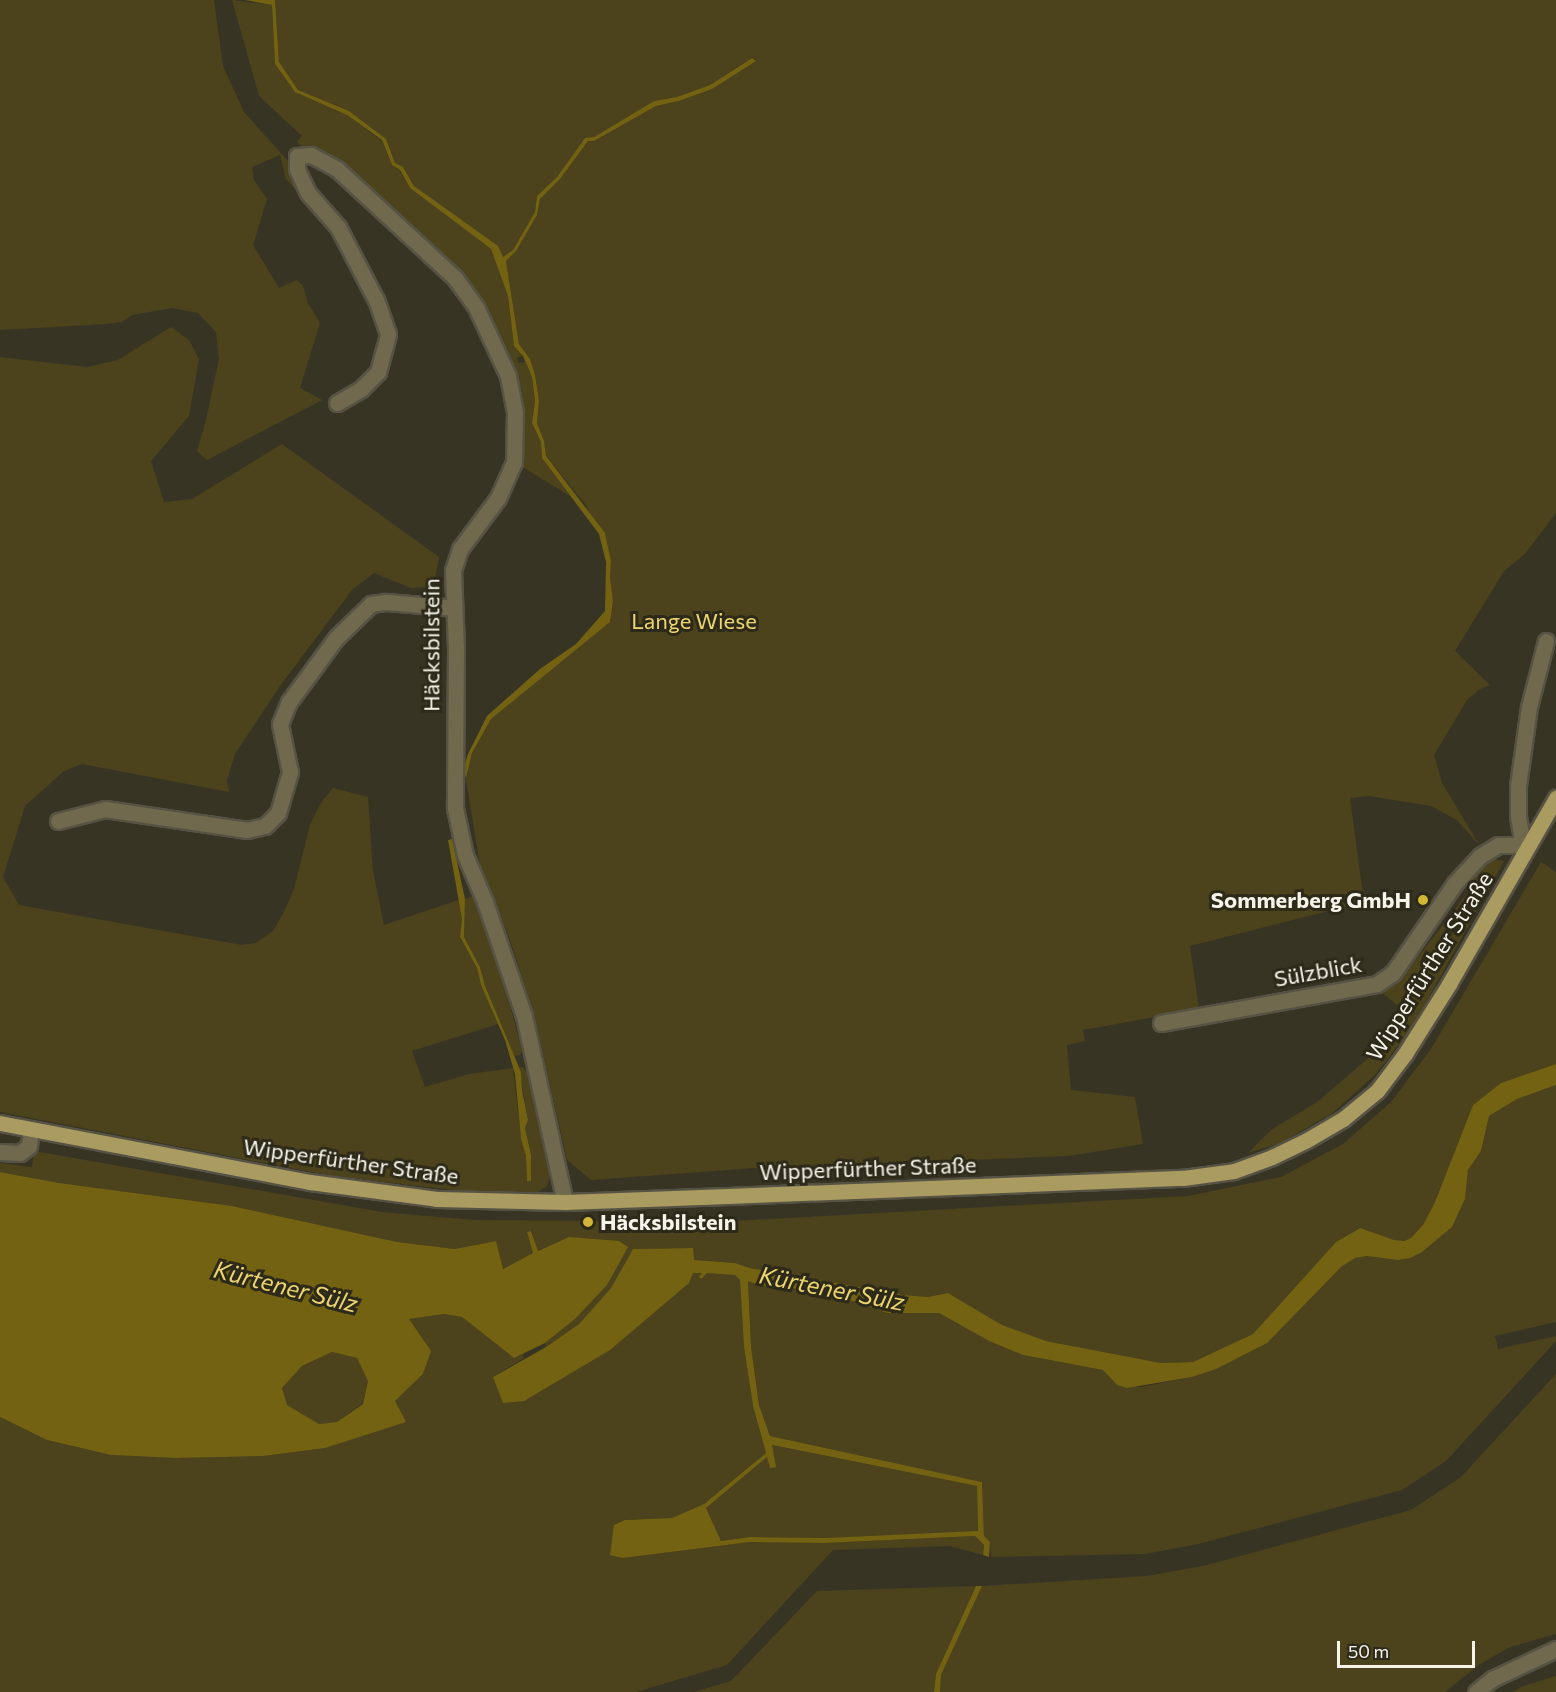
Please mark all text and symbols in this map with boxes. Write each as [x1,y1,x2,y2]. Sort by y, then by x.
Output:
street label: Häcksbilstein [418,578,444,712]
park label: Lange Wiese [631,608,757,634]
street label: Wipperfürther Straße [1360,867,1498,1065]
place label: Sommerberg GmbH [1211,887,1411,913]
marker: Sommerberg GmbH [1416,893,1430,907]
street label: Sülzblick [1272,950,1364,992]
street label: Wipperfürther Straße [242,1133,460,1189]
street label: Wipperfürther Straße [759,1151,977,1185]
place label: Häcksbilstein [600,1209,736,1235]
marker: Häcksbilstein [581,1215,595,1229]
water label: Kürtener Sülz [211,1254,361,1318]
water label: Kürtener Sülz [757,1260,907,1316]
scale bar [1340,1629,1478,1667]
text: 50 m [1348,1640,1389,1662]

